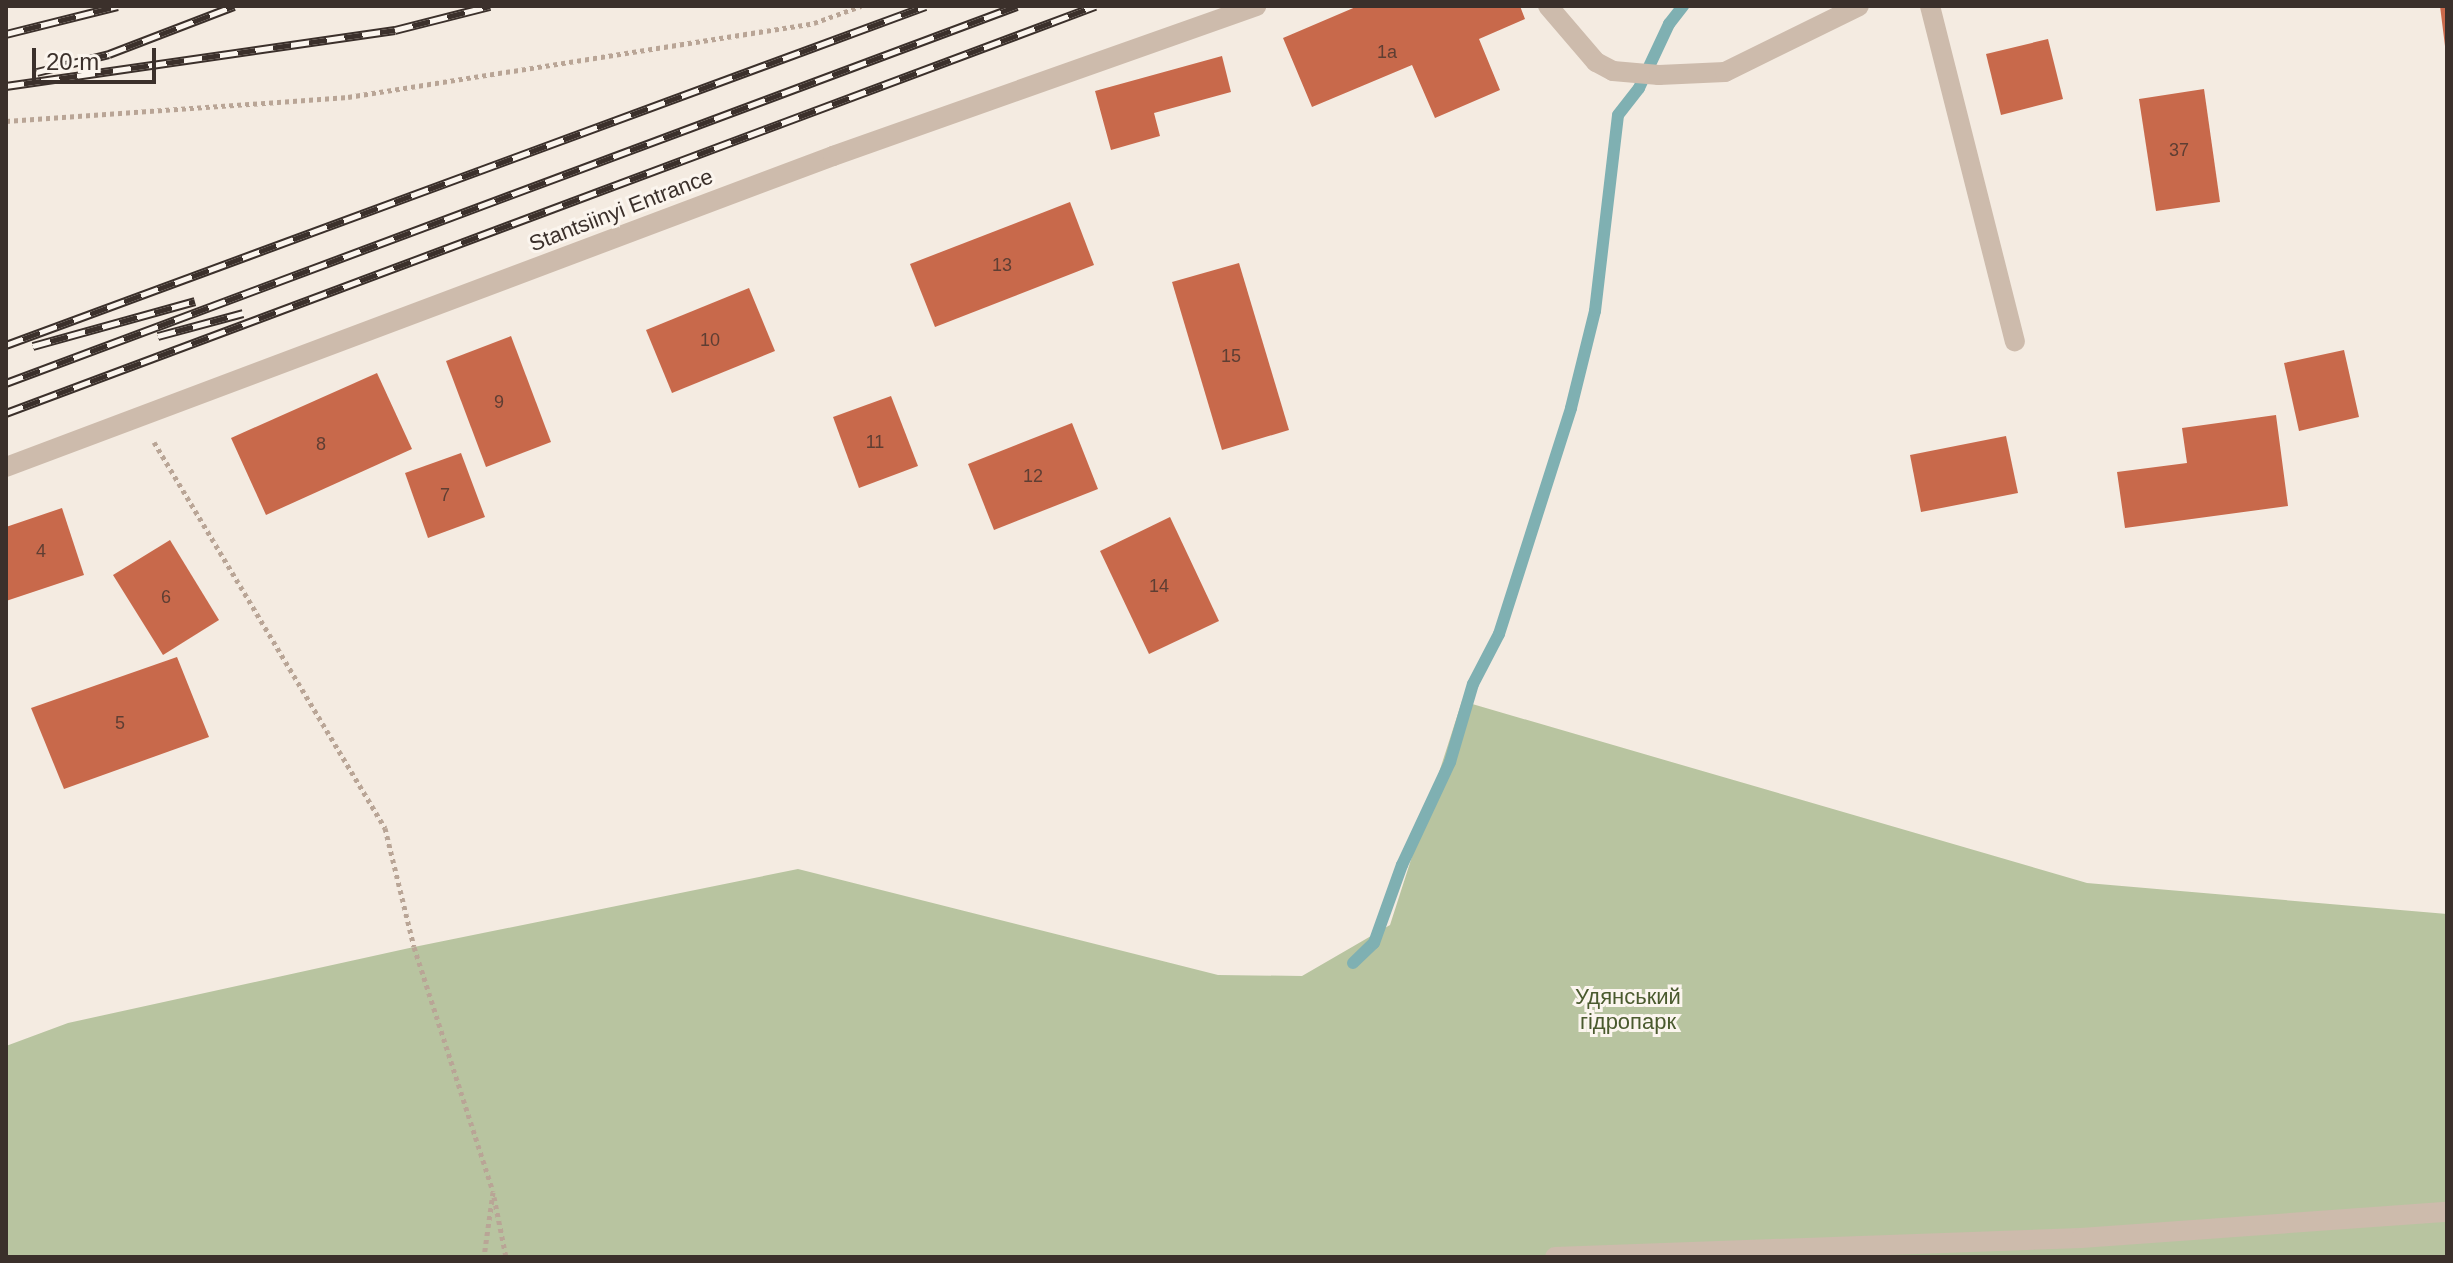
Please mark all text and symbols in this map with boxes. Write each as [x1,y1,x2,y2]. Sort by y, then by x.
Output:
scale bar [36,32,160,82]
house number: 1а [1377,41,1397,63]
text: 20 m [46,48,99,75]
house number: 37 [2169,139,2189,161]
street label: Stantsiinyi Entrance [526,163,716,257]
house number: 13 [992,254,1012,276]
house number: 10 [700,329,720,351]
house number: 15 [1221,345,1241,367]
house number: 9 [494,391,504,413]
house number: 11 [866,431,884,453]
house number: 8 [316,433,326,455]
house number: 12 [1023,465,1043,487]
house number: 7 [440,484,450,506]
house number: 4 [36,540,46,562]
house number: 14 [1149,575,1169,597]
house number: 6 [161,586,171,608]
house number: 5 [115,712,125,734]
park label: Удянський гідропарк [1575,983,1681,1034]

